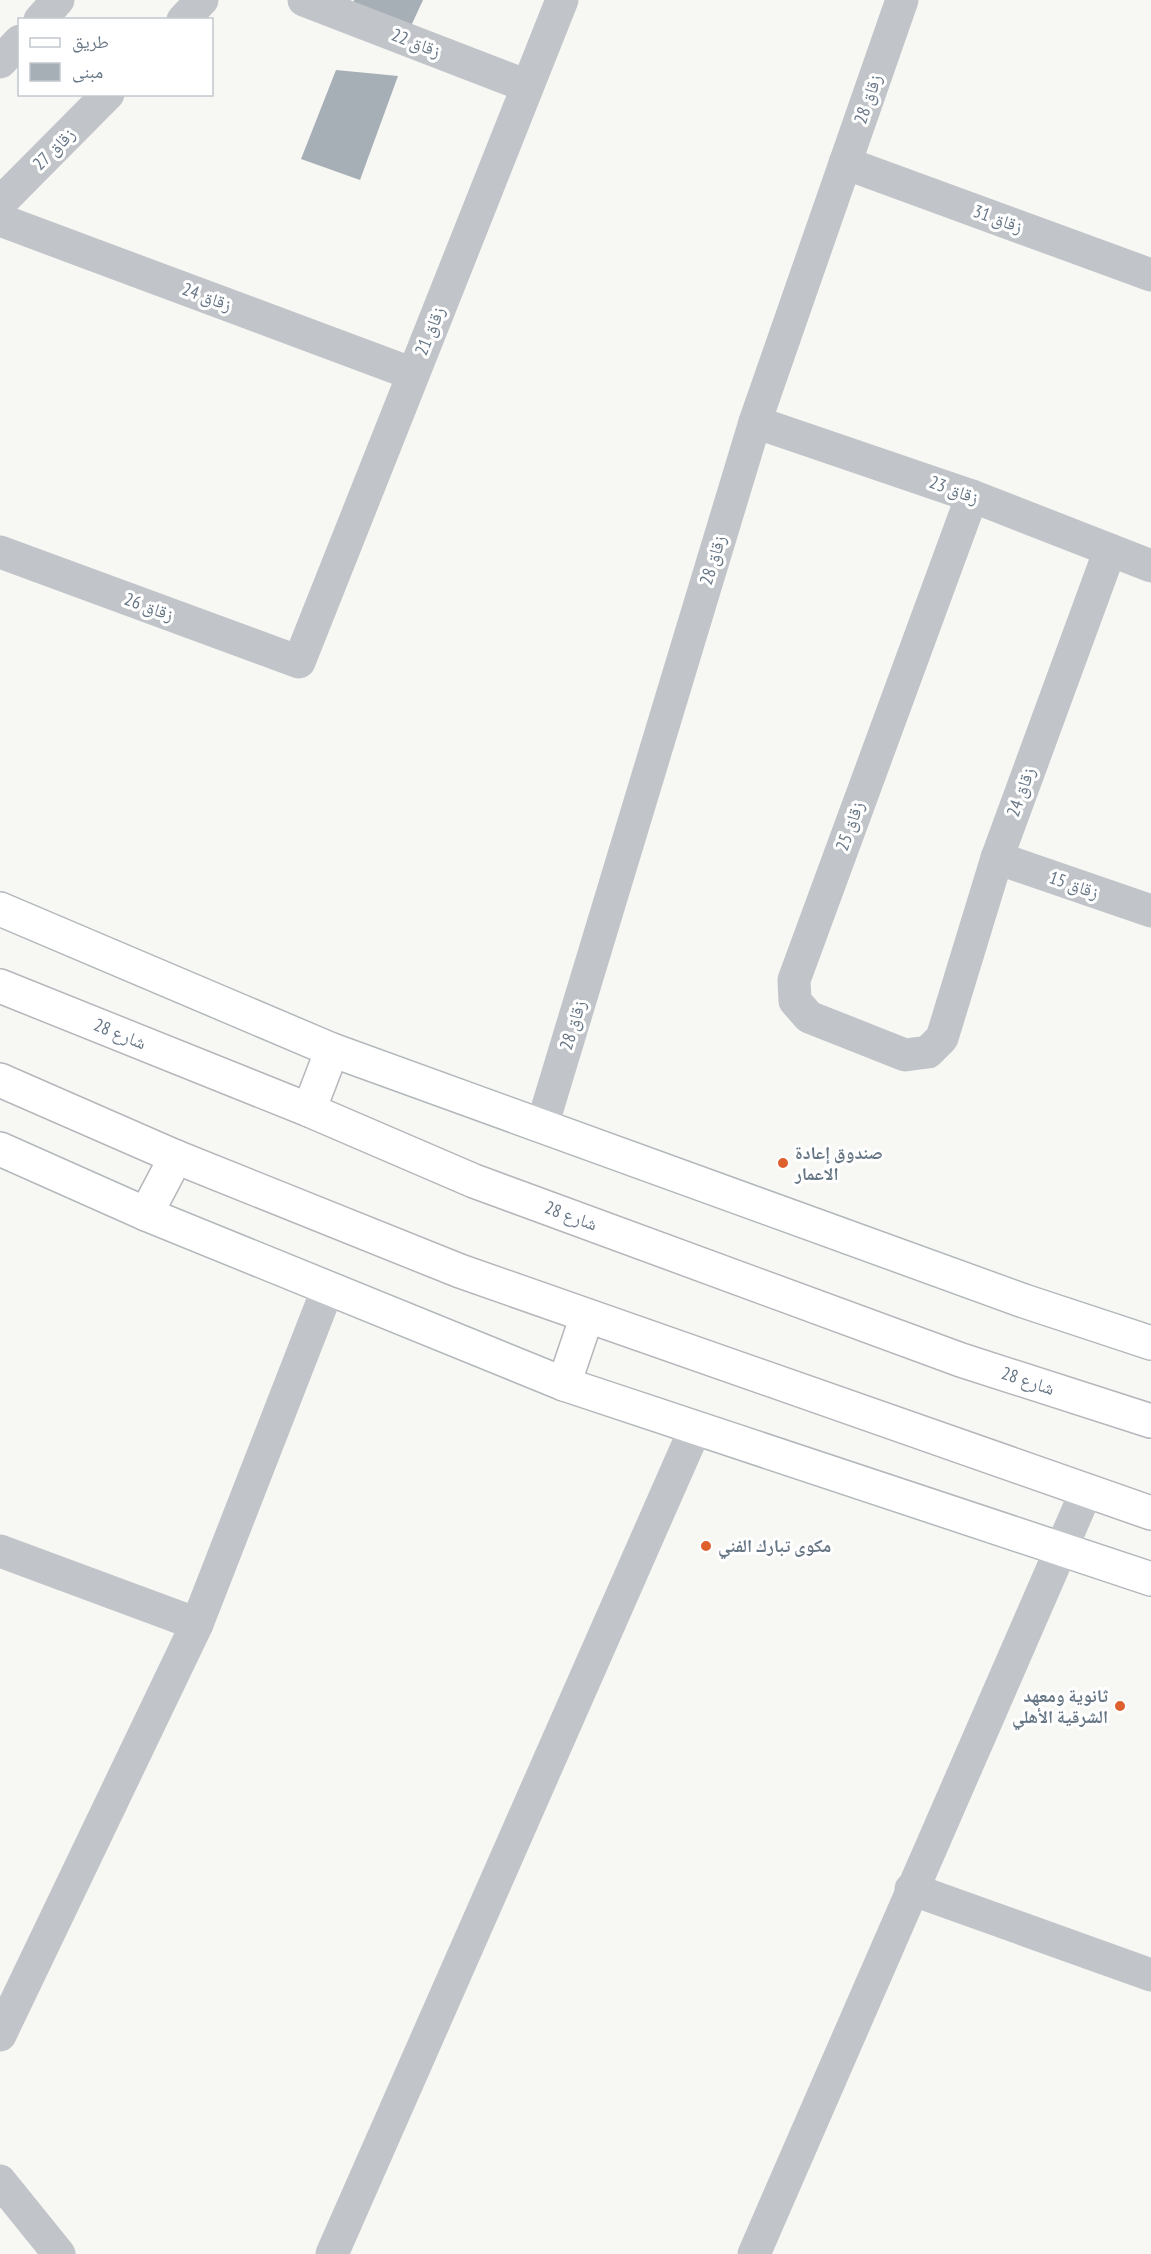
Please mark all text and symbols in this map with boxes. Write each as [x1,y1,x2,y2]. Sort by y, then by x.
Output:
legend [18,18,213,96]
street label: زقاق 22 [388,23,444,62]
text: طريق [72,30,109,53]
text: مبنى [72,60,103,83]
street label: زقاق 28 [848,71,887,127]
street label: زقاق 27 [28,123,80,175]
street label: زقاق 31 [970,199,1026,238]
street label: زقاق 24 [179,277,235,316]
street label: زقاق 21 [409,303,450,359]
street label: زقاق 23 [926,470,982,509]
street label: زقاق 28 [694,532,731,587]
street label: زقاق 26 [121,587,177,626]
street label: زقاق 24 [1001,764,1040,820]
street label: زقاق 25 [830,798,869,854]
street label: زقاق 15 [1046,865,1102,904]
street label: زقاق 28 [554,997,591,1052]
street label: شارع 28 [91,1013,150,1054]
place label: صندوق إعادة الاعمار [794,1141,883,1185]
marker: صندوق إعادة الاعمار [776,1156,790,1170]
street label: شارع 28 [542,1195,601,1236]
street label: شارع 28 [999,1361,1058,1400]
place label: مكوى تبارك الفني [718,1534,831,1560]
marker: مكوى تبارك الفني [699,1539,713,1553]
place label: ثانوية ومعهد الشرقية الأهلي [1012,1684,1108,1731]
marker: ثانوية ومعهد الشرقية الأهلي [1113,1699,1127,1713]

